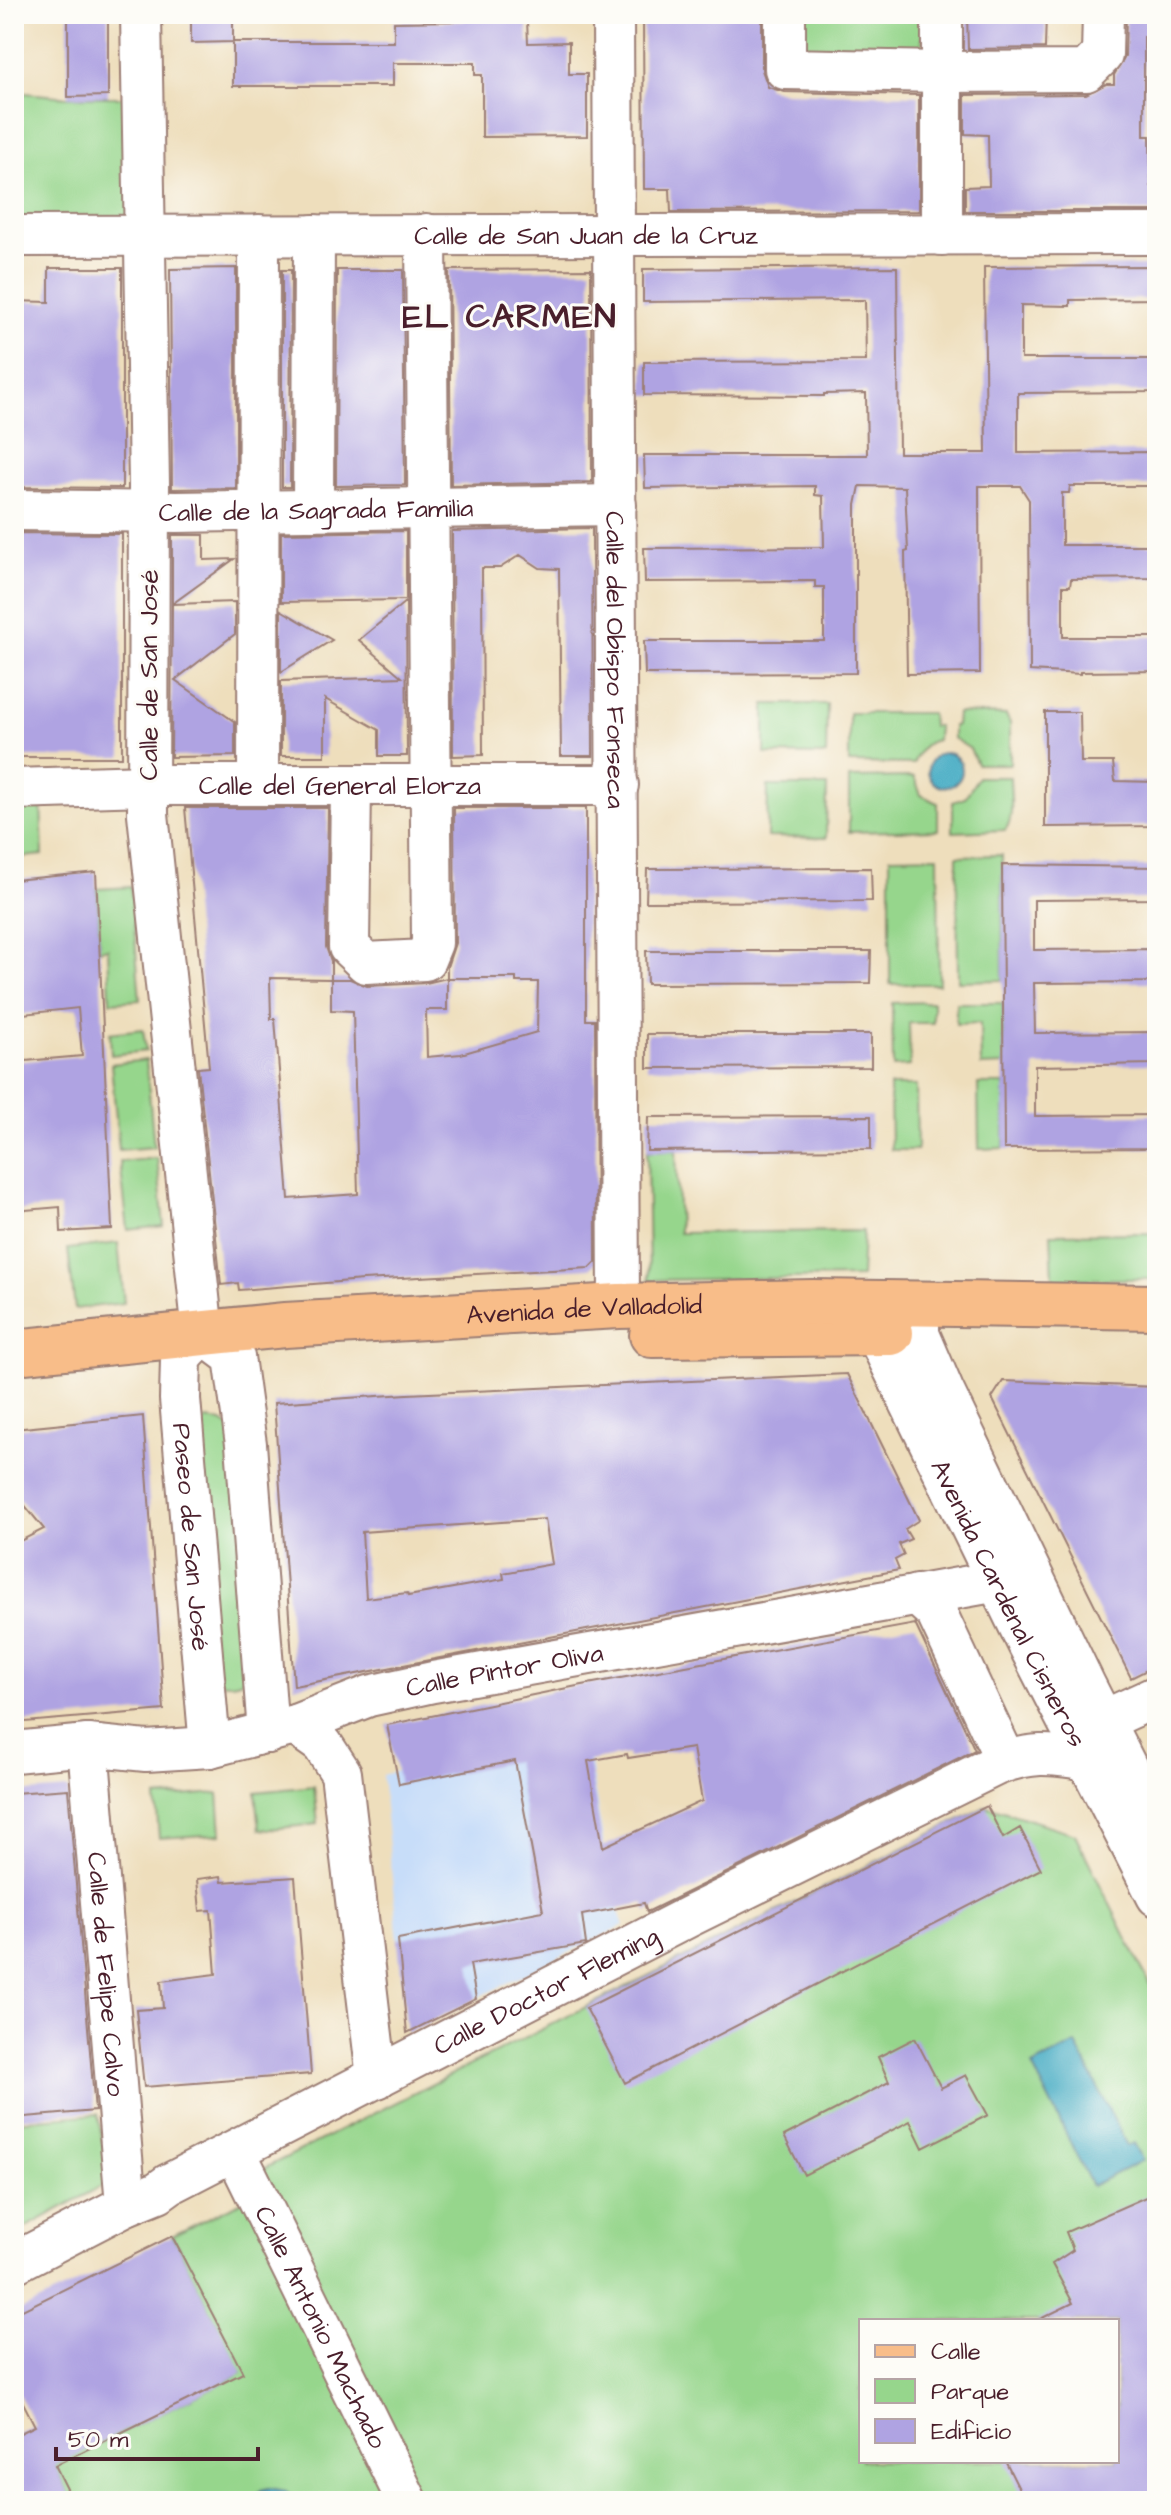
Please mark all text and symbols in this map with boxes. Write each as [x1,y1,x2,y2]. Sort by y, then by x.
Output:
street label: Calle de San Juan de la Cruz [414,218,758,254]
district label: EL CARMEN [403,293,617,341]
street label: Calle de la Sagrada Familia [158,490,474,531]
street label: Calle del Obispo Fonseca [596,511,634,809]
street label: Calle de San José [131,570,167,780]
street label: Calle del General Elorza [199,768,481,804]
street label: Avenida de Valladolid [465,1287,703,1334]
street label: Paseo de San José [163,1421,219,1653]
street label: Avenida Cardenal Cisneros [922,1454,1095,1753]
street label: Calle Pintor Oliva [402,1635,606,1706]
street label: Calle de Felipe Calvo [78,1851,134,2098]
street label: Calle Doctor Fleming [427,1918,666,2064]
street label: Calle Antonio Machado [246,2200,396,2455]
legend [859,2319,1119,2463]
text: Calle [931,2335,981,2369]
text: Parque [931,2375,1009,2409]
scale bar [56,2411,258,2461]
text: Edificio [931,2415,1012,2449]
text: 50 m [68,2423,129,2457]

